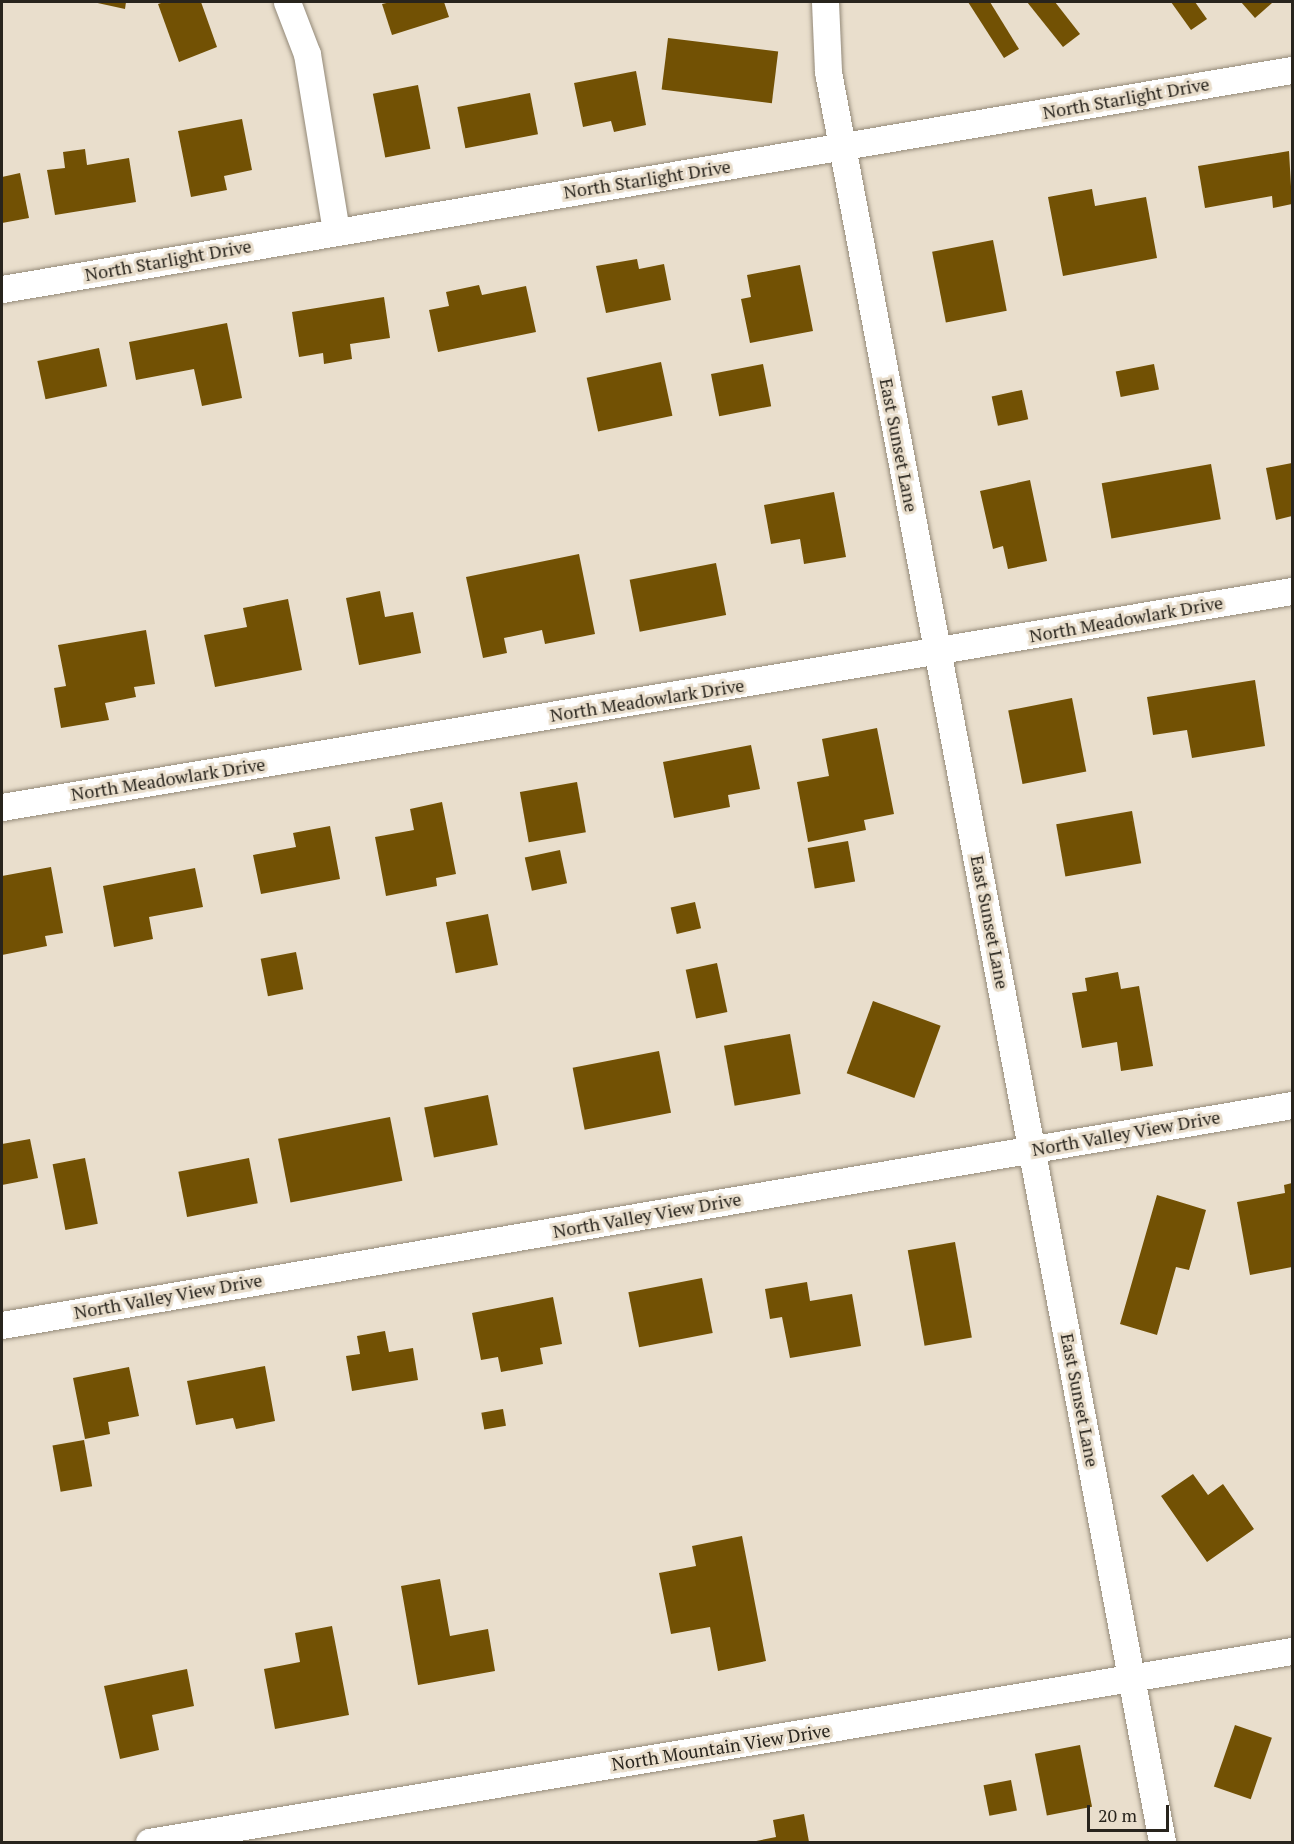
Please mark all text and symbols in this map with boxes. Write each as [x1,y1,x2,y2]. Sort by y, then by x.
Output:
street label: North Starlight Drive [1041,73,1211,123]
street label: North Starlight Drive [562,155,732,203]
street label: North Starlight Drive [83,235,253,285]
street label: East Sunset Lane [875,376,923,514]
street label: North Meadowlark Drive [1027,591,1225,647]
street label: North Meadowlark Drive [548,674,746,726]
street label: North Meadowlark Drive [69,753,267,805]
street label: East Sunset Lane [966,853,1014,991]
street label: North Valley View Drive [1030,1106,1222,1160]
street label: North Valley View Drive [551,1188,743,1242]
street label: North Valley View Drive [72,1269,264,1323]
street label: East Sunset Lane [1056,1331,1104,1469]
street label: North Mountain View Drive [610,1719,832,1775]
scale bar [1090,1793,1172,1831]
text: 20 m [1098,1803,1137,1827]

